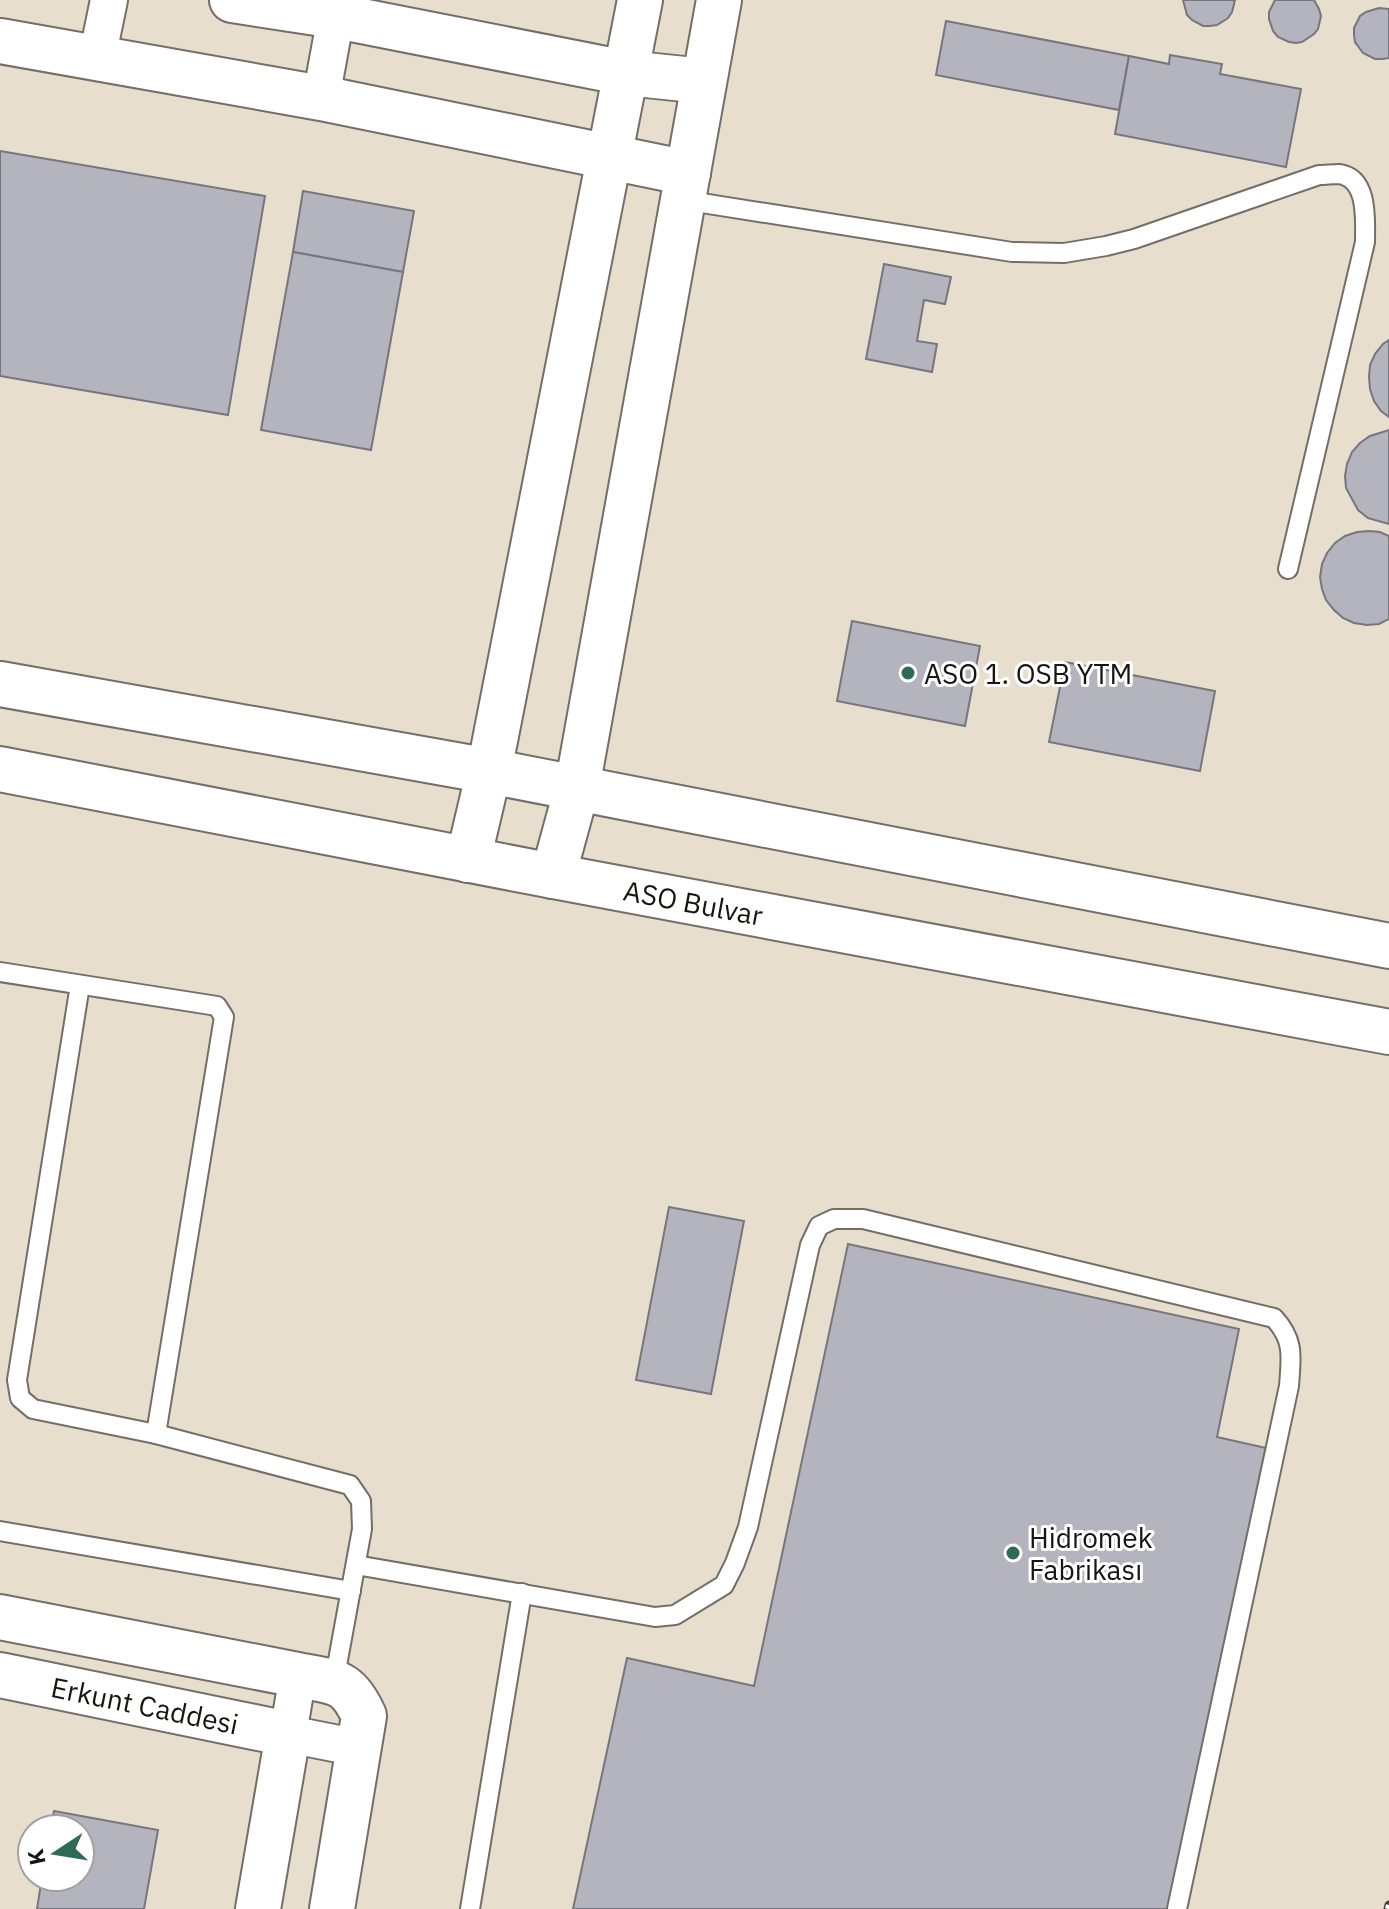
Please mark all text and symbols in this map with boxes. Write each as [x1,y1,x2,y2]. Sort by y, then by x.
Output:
place label: ASO 1. OSB YTM [924,655,1132,692]
marker: ASO 1. OSB YTM [899,664,917,682]
street label: ASO Bulvar [621,871,766,933]
place label: Hidromek Fabrikası [1029,1519,1153,1588]
marker: Hidromek Fabrikası [1004,1544,1022,1562]
street label: Erkunt Caddesi [48,1667,242,1742]
north arrow [16,1813,96,1893]
text: K [20,1846,52,1868]

